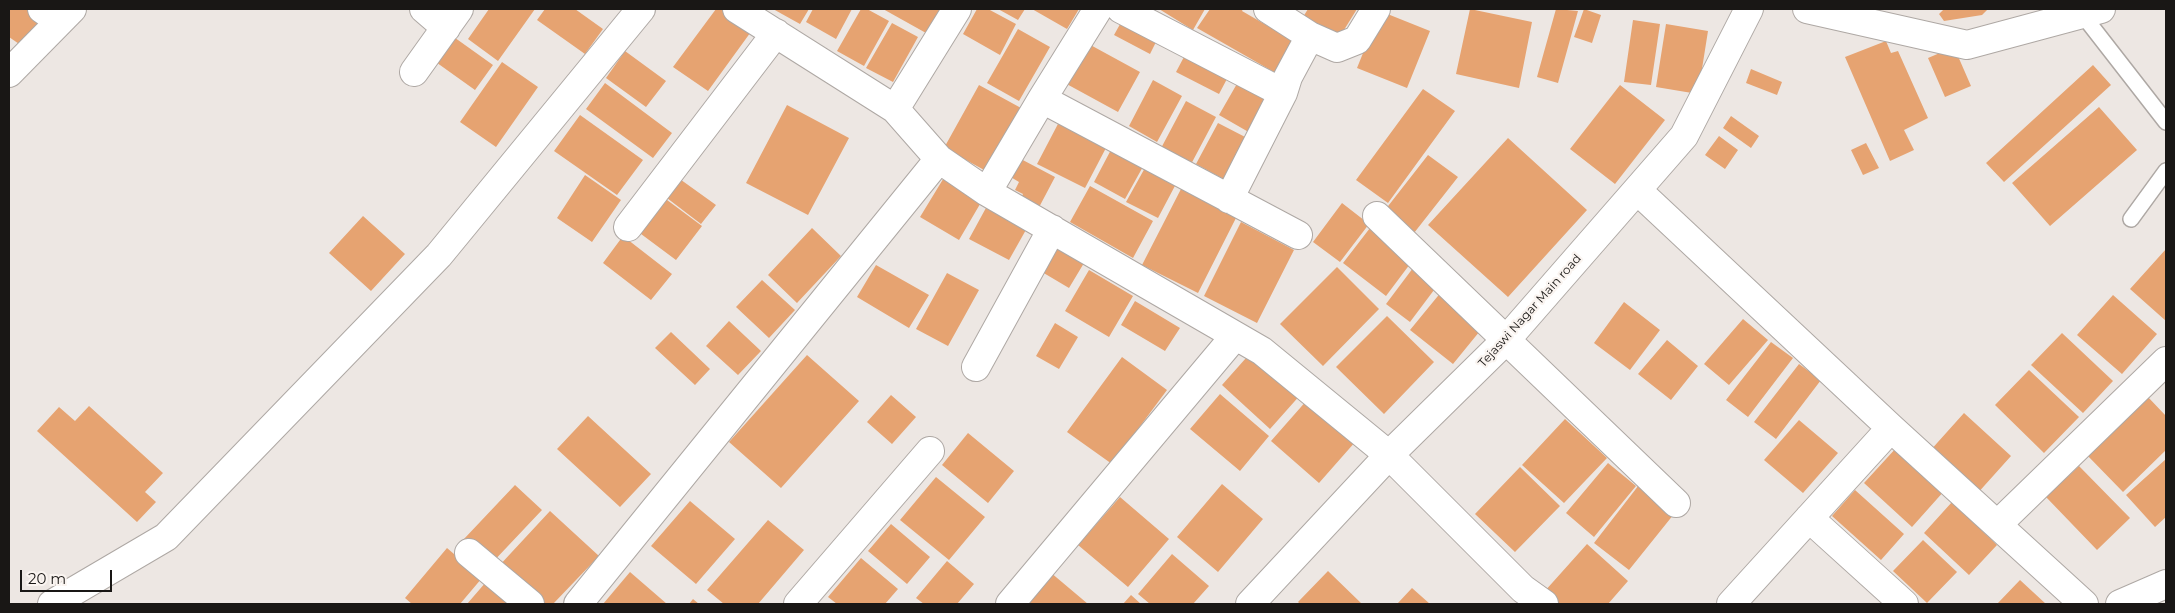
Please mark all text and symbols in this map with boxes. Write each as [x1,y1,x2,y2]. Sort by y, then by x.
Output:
street label: Tejaswi Nagar Main road [1476,252,1584,370]
scale bar [22,560,115,592]
text: 20 m [28,569,66,588]

